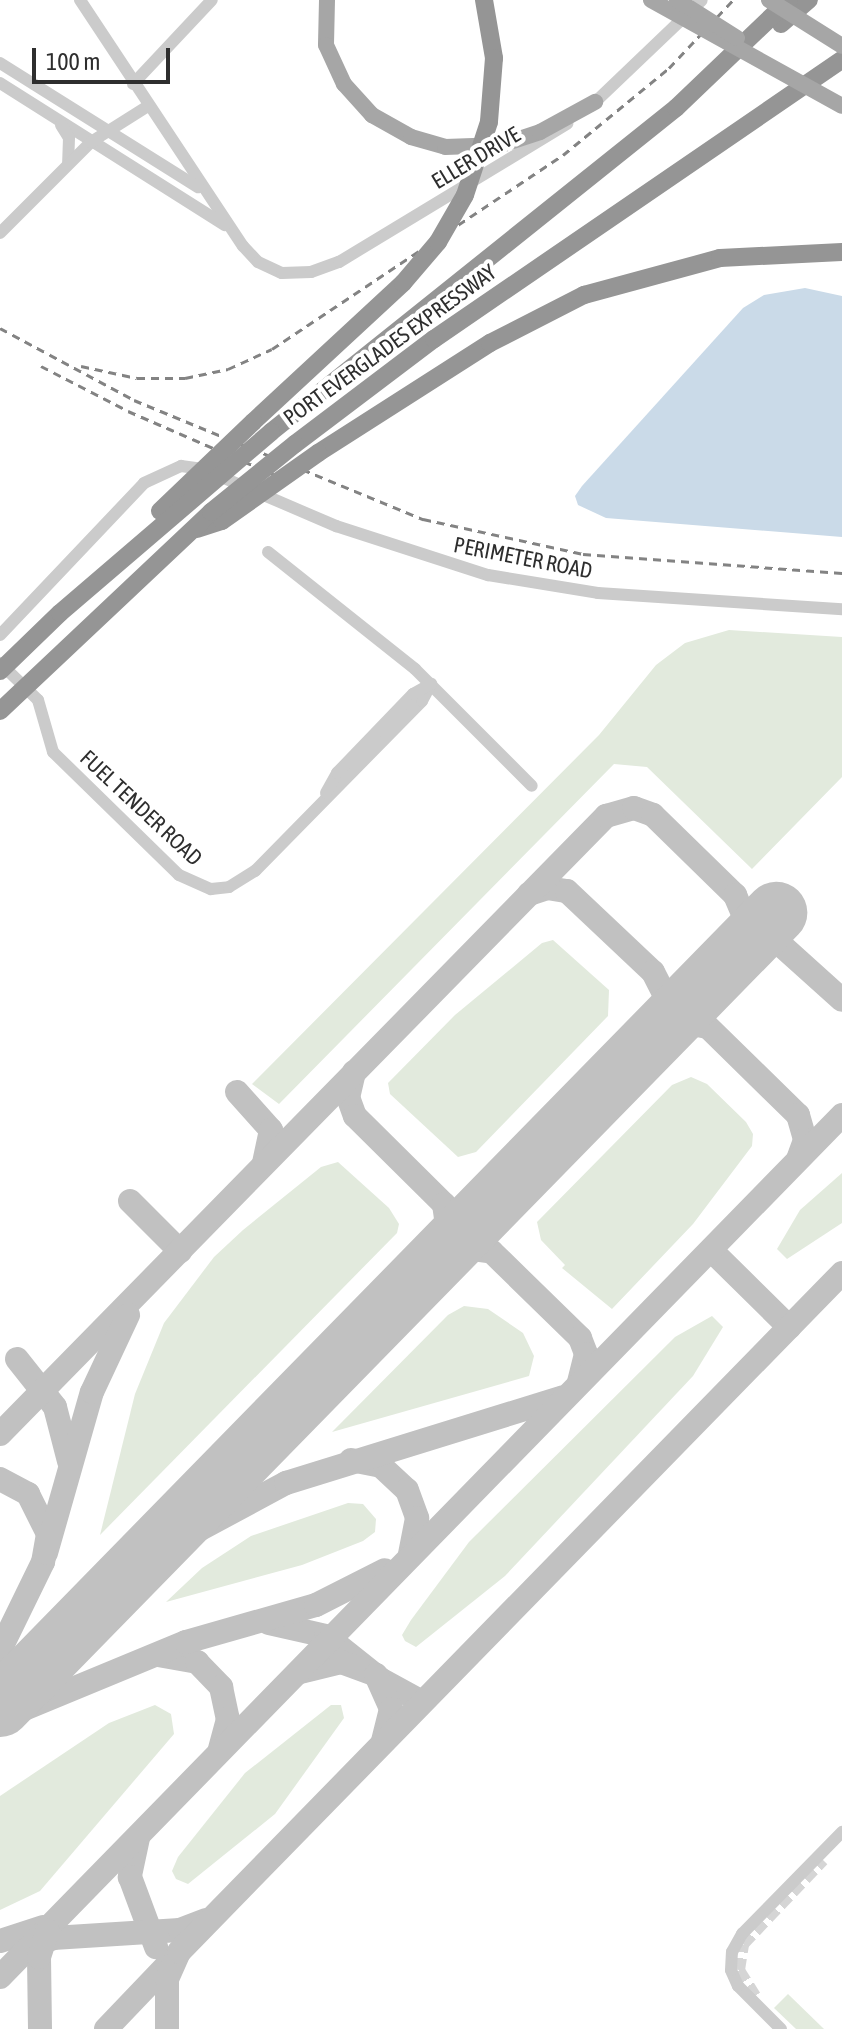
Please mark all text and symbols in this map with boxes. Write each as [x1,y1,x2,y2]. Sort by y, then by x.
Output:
scale bar [36,32,174,82]
text: 100 m [46,48,100,75]
street label: ELLER DRIVE [427,121,525,195]
street label: PORT EVERGLADES EXPRESSWAY [279,259,501,431]
street label: PERIMETER ROAD [451,532,595,584]
street label: FUEL TENDER ROAD [75,745,207,871]

